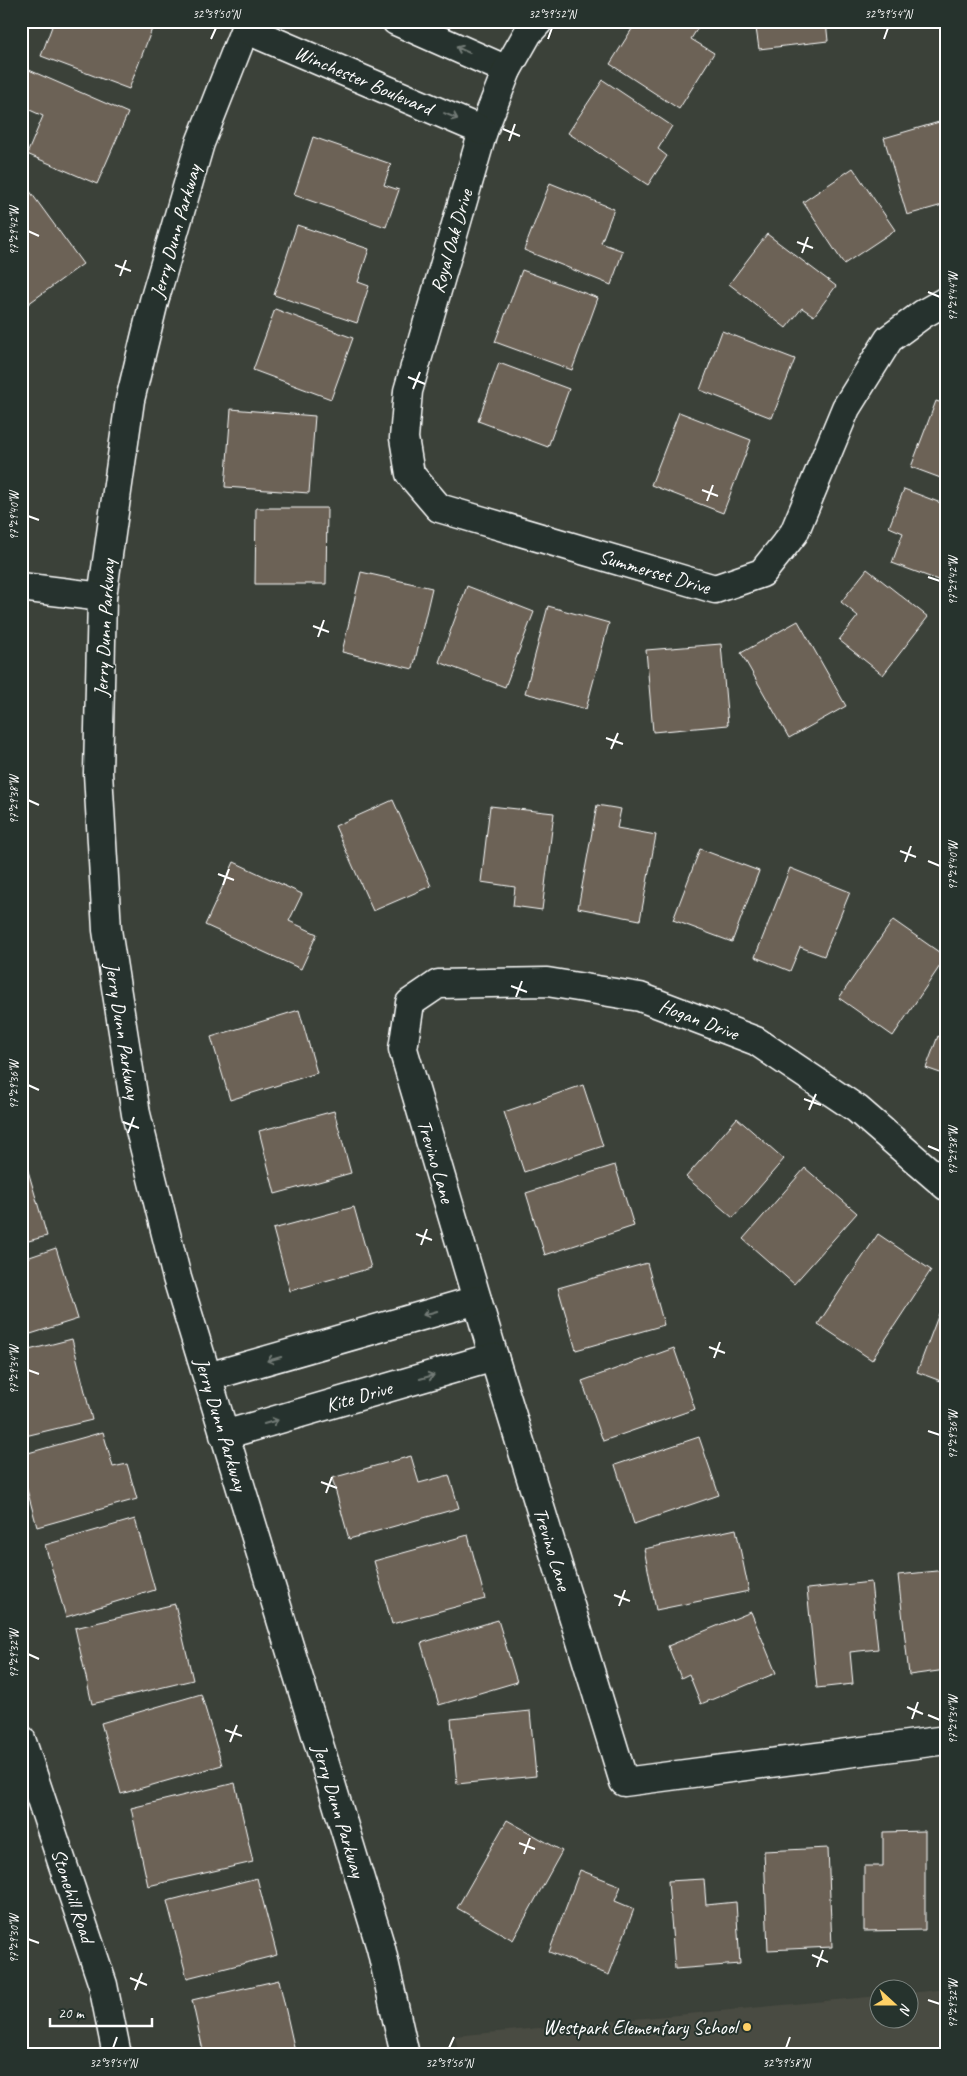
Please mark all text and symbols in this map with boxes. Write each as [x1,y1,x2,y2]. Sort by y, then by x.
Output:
text: 32°39'50"N [192,6,241,22]
text: 32°39'52"N [528,6,577,22]
text: 32°39'54"N [864,6,913,22]
street label: Winchester Boulevard [291,40,439,122]
one-way arrow [456,45,471,55]
one-way arrow [443,112,458,122]
street label: Jerry Dunn Parkway [144,160,207,302]
street label: Royal Oak Drive [425,185,479,296]
text: 97°29'42"W [6,204,22,255]
text: 97°29'44"W [945,270,961,321]
text: 97°29'40"W [6,489,22,540]
street label: Summerset Drive [596,544,714,600]
text: 97°29'42"W [945,554,961,605]
street label: Jerry Dunn Parkway [88,557,121,698]
text: 97°29'38"W [6,773,22,824]
text: 97°29'40"W [945,839,961,890]
street label: Jerry Dunn Parkway [99,960,146,1103]
street label: Hogan Drive [656,993,743,1047]
text: 97°29'36"W [6,1058,22,1109]
street label: Trevino Lane [412,1117,460,1207]
text: 97°29'38"W [945,1124,961,1175]
one-way arrow [423,1309,439,1319]
text: 97°29'34"W [6,1343,22,1394]
street label: Jerry Dunn Parkway [189,1354,254,1496]
one-way arrow [266,1354,282,1364]
one-way arrow [419,1371,435,1381]
street label: Kite Drive [323,1375,396,1418]
text: 97°29'36"W [945,1408,961,1459]
one-way arrow [263,1416,279,1426]
street label: Trevino Lane [528,1505,577,1595]
text: 97°29'32"W [6,1627,22,1678]
text: 97°29'34"W [945,1693,961,1744]
street label: Jerry Dunn Parkway [306,1740,371,1882]
street label: Stonehill Road [45,1846,101,1949]
text: 97°29'30"W [6,1912,22,1963]
text: 97°29'32"W [945,1977,961,2028]
north arrow [870,1978,920,2028]
scale bar [50,1996,152,2028]
text: N [895,2001,915,2018]
text: 20 m [58,2004,85,2023]
place label: Westpark Elementary School [543,2015,741,2040]
marker: Westpark Elementary School [741,2021,753,2033]
text: 32°39'54"N [89,2055,138,2071]
text: 32°39'56"N [425,2055,474,2071]
text: 32°39'58"N [762,2055,811,2071]

